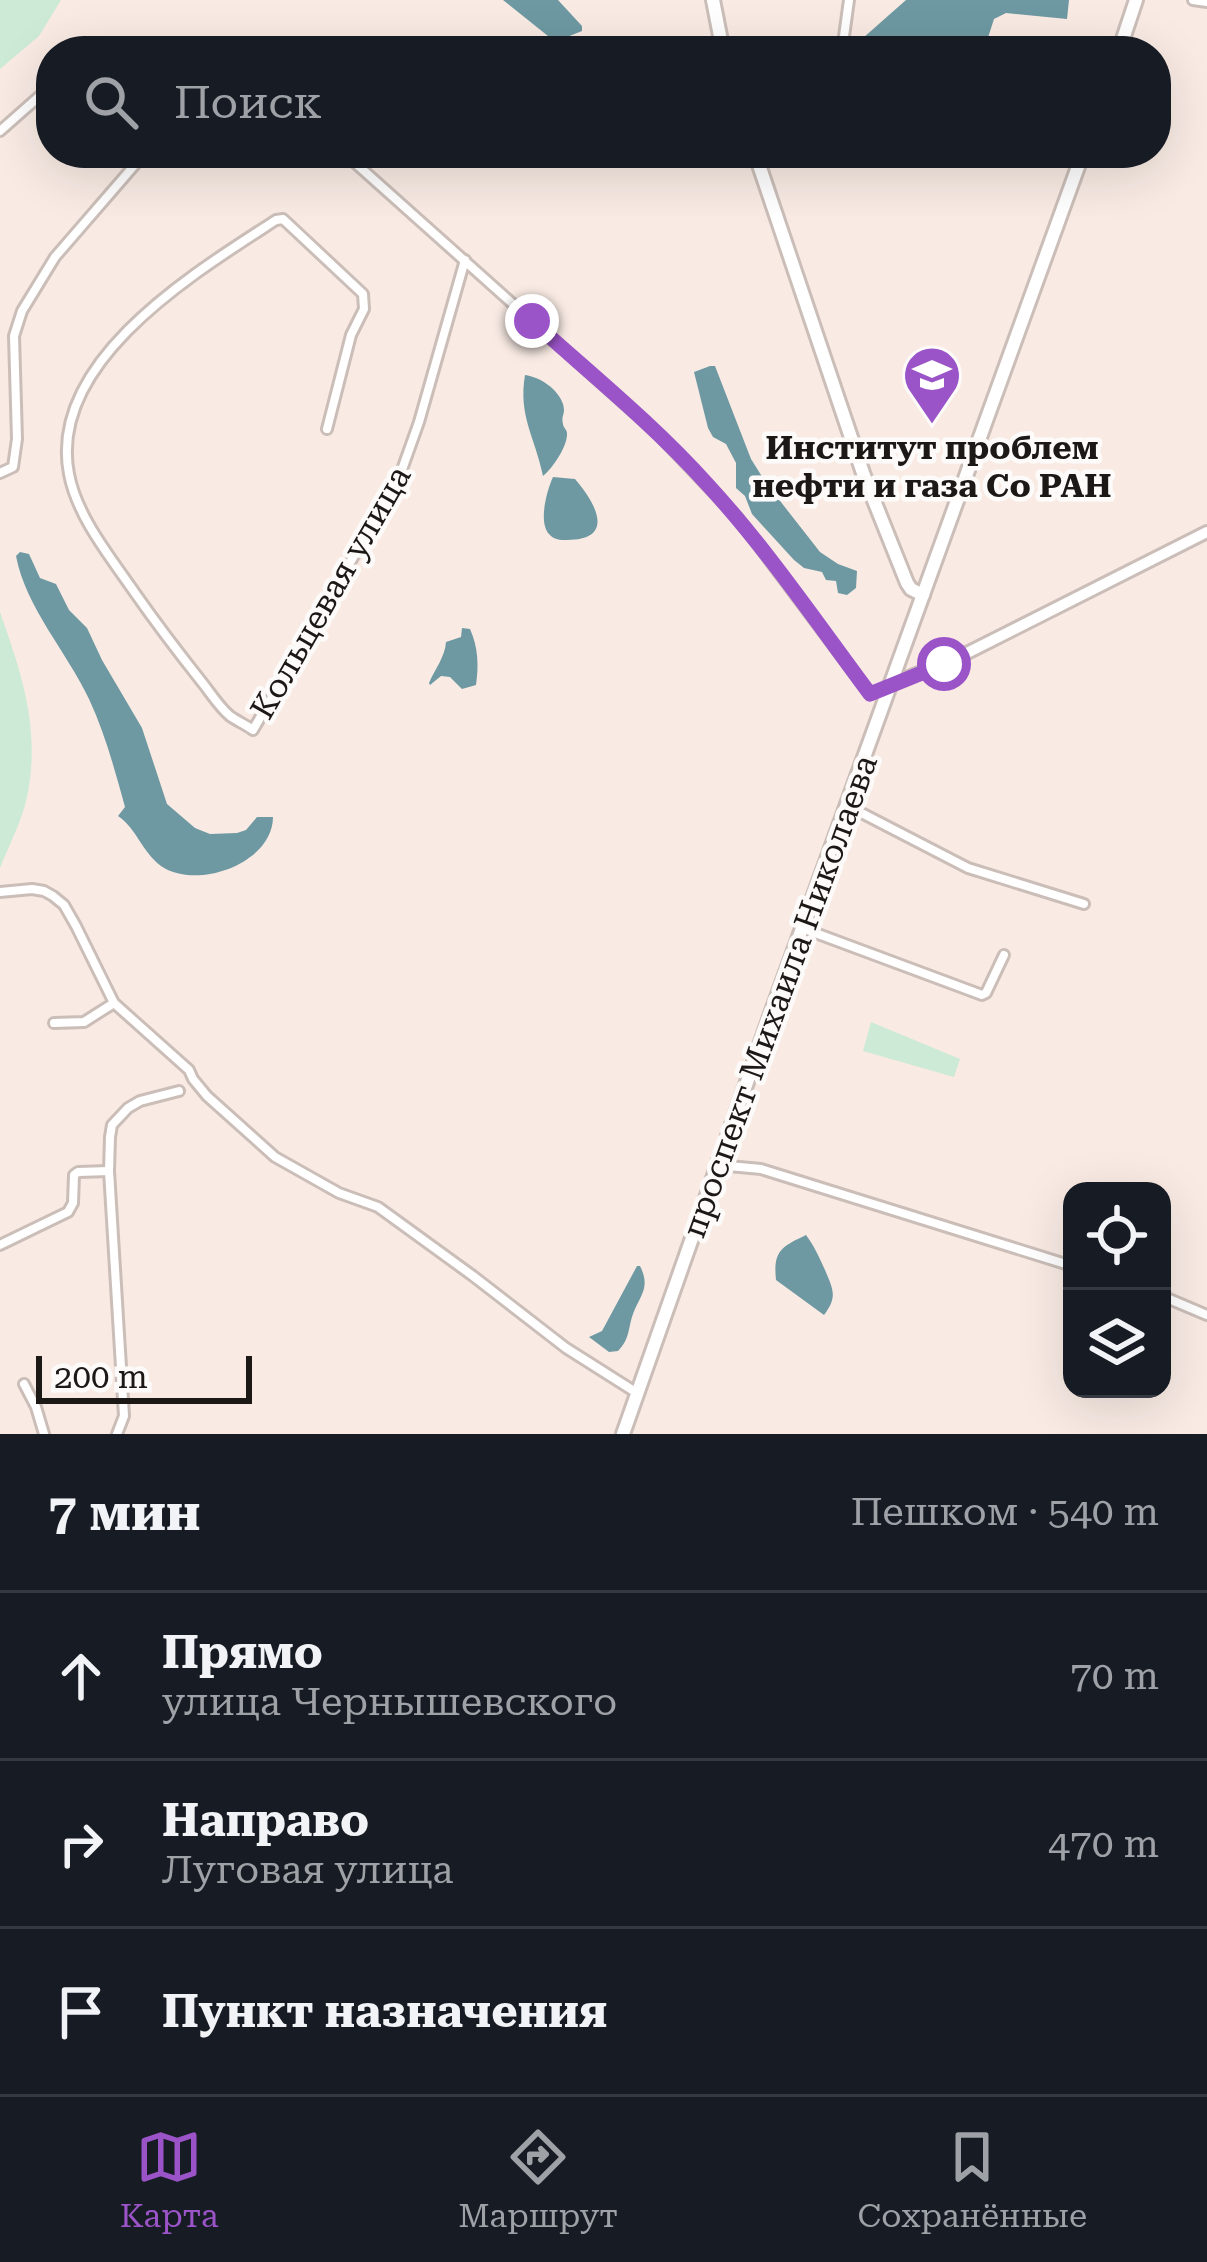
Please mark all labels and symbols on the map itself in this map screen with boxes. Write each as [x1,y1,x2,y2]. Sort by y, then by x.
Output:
route end [505,294,559,348]
school or university icon: Институт проблем нефти и газа Со РАН [901,344,963,426]
place label: Институт проблем нефти и газа Со РАН [752,428,1112,505]
street label: Кольцевая улица [242,459,419,726]
route start [917,637,971,691]
street label: проспект Михаила Николаева [674,749,885,1243]
scale bar [36,1350,252,1403]

